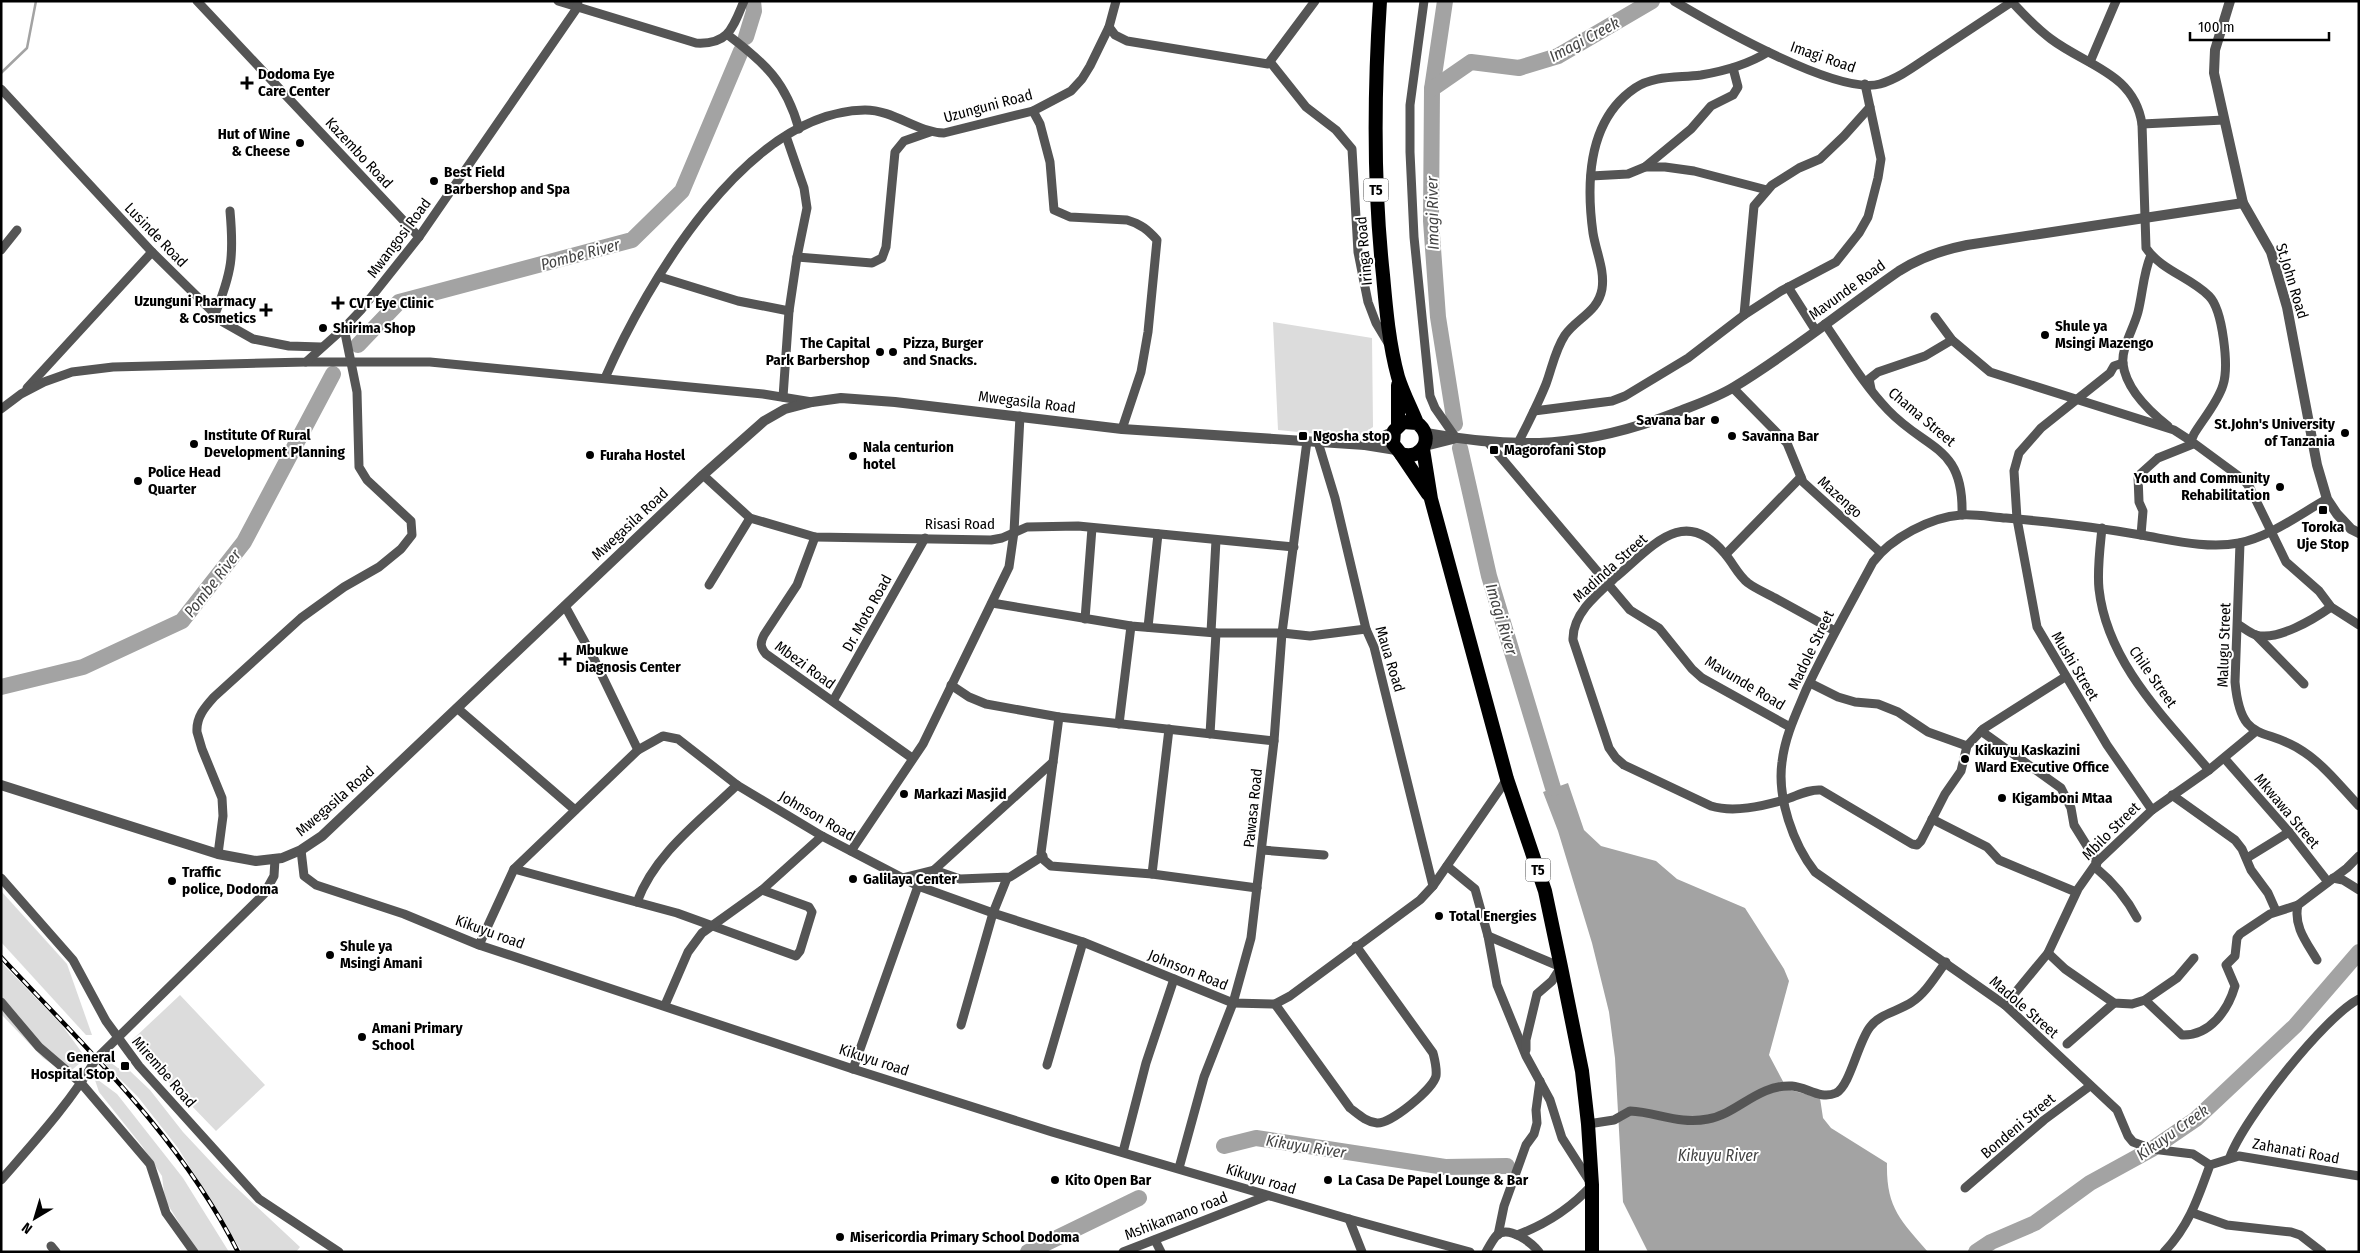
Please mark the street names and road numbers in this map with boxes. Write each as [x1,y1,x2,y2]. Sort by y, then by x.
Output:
street label: Imagi Road [1788,37,1858,77]
street label: Uzunguni Road [942,85,1034,127]
street label: Kazembo Road [322,114,396,192]
road number: T5 [1364,178,1388,202]
street label: Mwangosi Road [363,195,435,281]
street label: Lusinde Road [121,199,191,271]
street label: Iringa Road [1352,216,1376,286]
street label: St.John Road [2272,241,2312,321]
street label: Mavunde Road [1805,256,1889,324]
street label: Chama Street [1885,384,1959,450]
street label: Mwegasila Road [977,387,1077,417]
street label: Mazengo [1814,472,1866,522]
street label: Mwegasila Road [588,484,672,564]
street label: Risasi Road [925,515,995,533]
street label: Madinda Street [1569,530,1651,606]
street label: Dr. Moto Road [838,571,896,655]
street label: Malugu Street [2214,602,2234,688]
street label: Madole Street [1784,607,1838,692]
street label: Maua Road [1371,624,1409,694]
street label: Mushi Street [2047,628,2103,704]
street label: Mbezi Road [771,637,839,693]
street label: Chile Street [2125,643,2181,711]
street label: Mavunde Road [1702,652,1788,714]
street label: Mwegasila Road [292,762,378,840]
street label: Pawasa Road [1240,768,1266,848]
street label: Mkwawa Street [2251,770,2324,852]
street label: Johnson Road [776,787,858,845]
street label: Mbilo Street [2078,798,2144,864]
road number: T5 [1526,858,1550,882]
street label: Kikuyu road [453,911,527,953]
street label: Johnson Road [1145,946,1231,994]
street label: Madole Street [1986,972,2062,1042]
street label: Mirembe Road [128,1033,200,1111]
street label: Kikuyu road [837,1040,911,1080]
street label: Bondeni Street [1977,1090,2059,1162]
street label: Zahanati Road [2251,1134,2341,1168]
street label: Kikuyu road [1224,1160,1298,1198]
street label: Mshikamano road [1122,1188,1230,1244]

